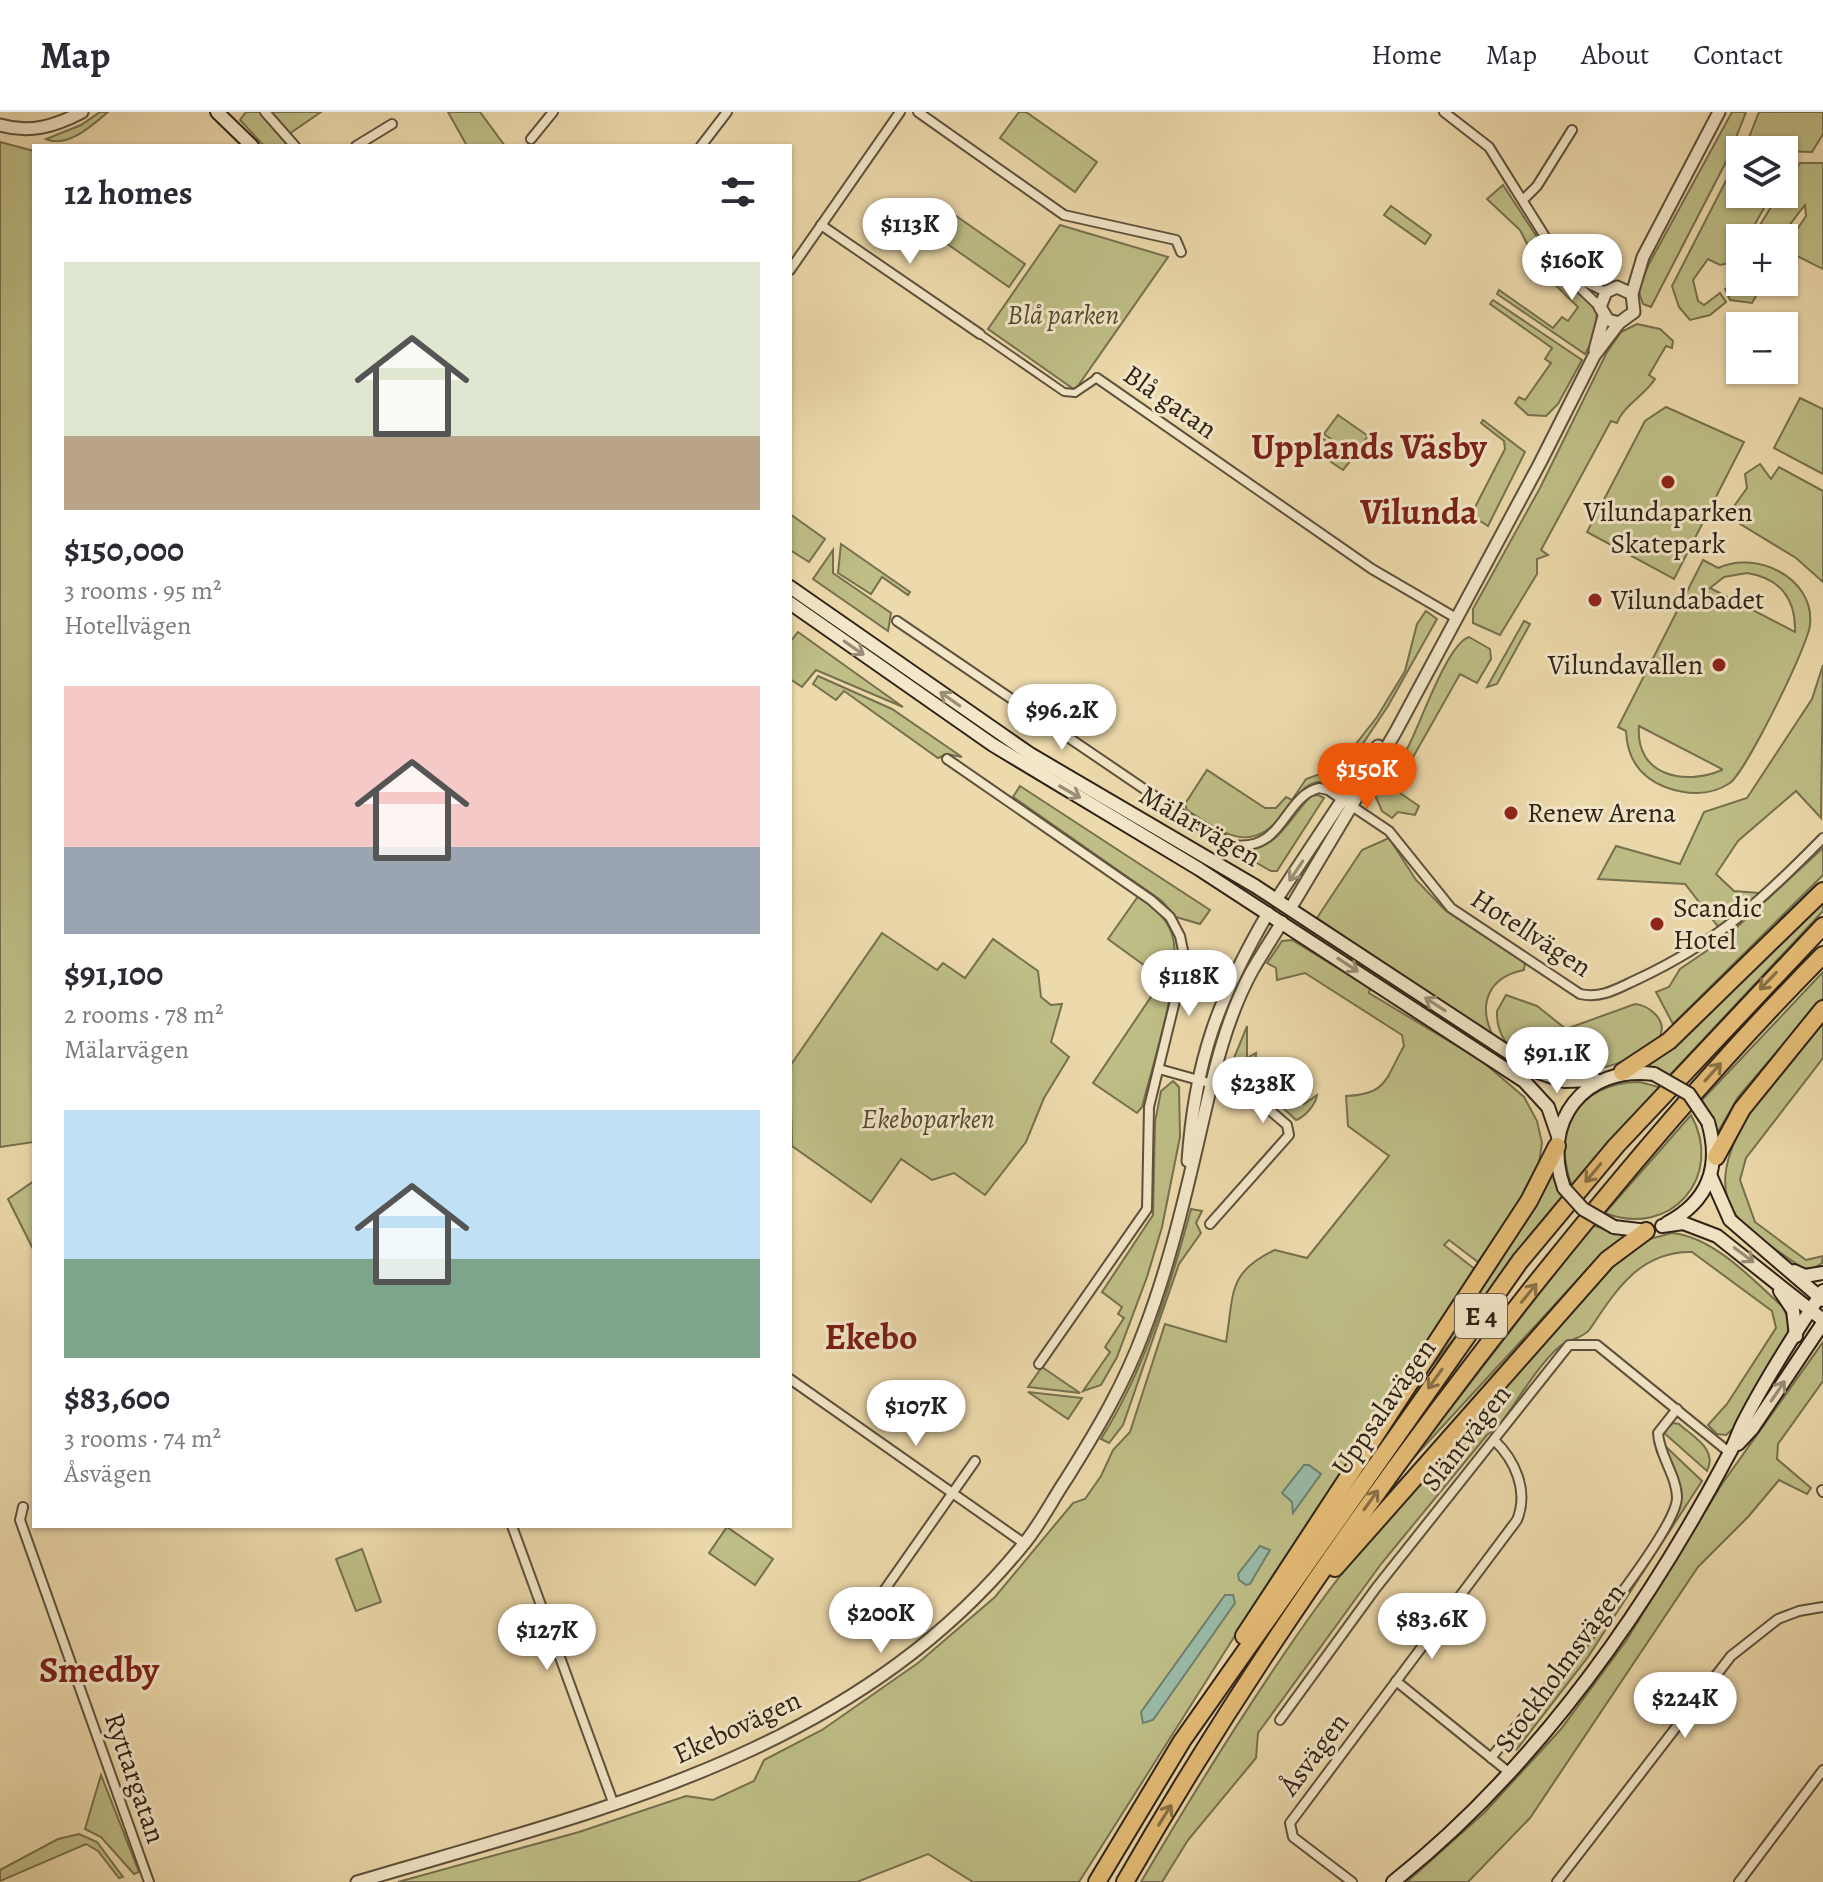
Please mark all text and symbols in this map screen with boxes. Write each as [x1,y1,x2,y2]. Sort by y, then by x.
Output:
text: Map [40,29,110,81]
text: Home [1371,36,1442,74]
text: Map [1486,36,1537,74]
text: About [1581,36,1649,74]
text: Contact [1693,36,1783,74]
map controls [1726,136,1798,384]
button: layers [1726,136,1798,208]
text: 12 homes [64,169,193,216]
icon: filters [716,170,760,214]
pin: $113K [854,198,966,266]
text: $113K [881,206,940,241]
button: + [1726,224,1798,296]
pin: $160K [1516,234,1628,302]
text: $160K [1540,242,1604,277]
park label: Blå parken [1007,296,1119,334]
button: − [1726,312,1798,384]
icon: home [340,314,484,458]
street label: Blå gatan [1115,356,1225,448]
district label: Upplands Väsby [1251,422,1488,471]
marker: Vilundaparken Skatepark [1659,473,1677,491]
district label: Vilunda [1359,487,1478,536]
place label: Vilundaparken Skatepark [1582,493,1753,563]
text: $150,000 [64,526,184,573]
text: 3 rooms · 95 m² [64,573,221,608]
place label: Vilundabadet [1610,581,1764,619]
marker: Vilundabadet [1586,591,1604,609]
text: Hotellvägen [64,608,191,643]
one-way arrow [842,640,864,656]
place label: Vilundavallen [1547,646,1703,684]
marker: Vilundavallen [1710,656,1728,674]
pin: $96.2K [997,684,1127,752]
one-way arrow [940,691,962,707]
text: $96.2K [1025,692,1099,727]
icon: home [340,738,484,882]
pin: $150K [1311,743,1423,811]
text: $150K [1336,751,1398,786]
street label: Mälarvägen [1132,776,1268,876]
one-way arrow [1058,784,1081,800]
place label: Renew Arena [1527,794,1676,832]
marker: Renew Arena [1502,804,1520,822]
one-way arrow [1287,859,1304,881]
street label: Hotellvägen [1463,880,1599,986]
place label: Scandic Hotel [1673,889,1762,959]
marker: Scandic Hotel [1648,915,1666,933]
text: $91,100 [64,950,163,997]
pin: $118K [1133,950,1245,1018]
one-way arrow [1336,957,1358,974]
text: $118K [1159,958,1219,993]
one-way arrow [1759,971,1778,990]
one-way arrow [1424,995,1446,1012]
text: 2 rooms · 78 m² [64,997,223,1032]
pin: $91.1K [1492,1027,1622,1095]
text: Mälarvägen [64,1032,189,1067]
text: $91.1K [1523,1035,1591,1070]
pin: $238K [1207,1057,1319,1125]
one-way arrow [1704,1063,1722,1083]
text: $238K [1230,1065,1296,1100]
park label: Ekeboparken [861,1100,995,1138]
icon: home [340,1162,484,1306]
one-way arrow [1584,1162,1602,1183]
one-way arrow [1733,1246,1754,1263]
one-way arrow [1520,1283,1537,1304]
road number: E 4 [1455,1294,1507,1338]
district label: Ekebo [824,1312,918,1361]
street label: Uppsalavägen [1323,1331,1445,1483]
one-way arrow [1427,1368,1443,1390]
text: $83,600 [64,1374,170,1421]
street label: Släntvägen [1412,1377,1520,1499]
pin: $107K [860,1380,972,1448]
one-way arrow [1770,1380,1786,1403]
text: $107K [885,1388,947,1423]
text: 3 rooms · 74 m² [64,1421,221,1456]
text: Åsvägen [64,1456,152,1491]
one-way arrow [1363,1489,1379,1511]
street label: Stockholmsvägen [1486,1575,1634,1761]
pin: $200K [825,1587,937,1655]
pin: $83.6K [1367,1593,1497,1661]
text: $200K [847,1595,915,1630]
text: $83.6K [1396,1601,1468,1636]
pin: $127K [491,1604,603,1672]
text: $127K [516,1612,578,1647]
district label: Smedby [39,1645,160,1694]
pin: $224K [1629,1672,1741,1740]
text: $224K [1652,1680,1718,1715]
street label: Ekebovägen [667,1681,807,1773]
street label: Åsvägen [1270,1705,1358,1804]
street label: Ryttargatan [95,1708,175,1848]
one-way arrow [1157,1804,1173,1827]

